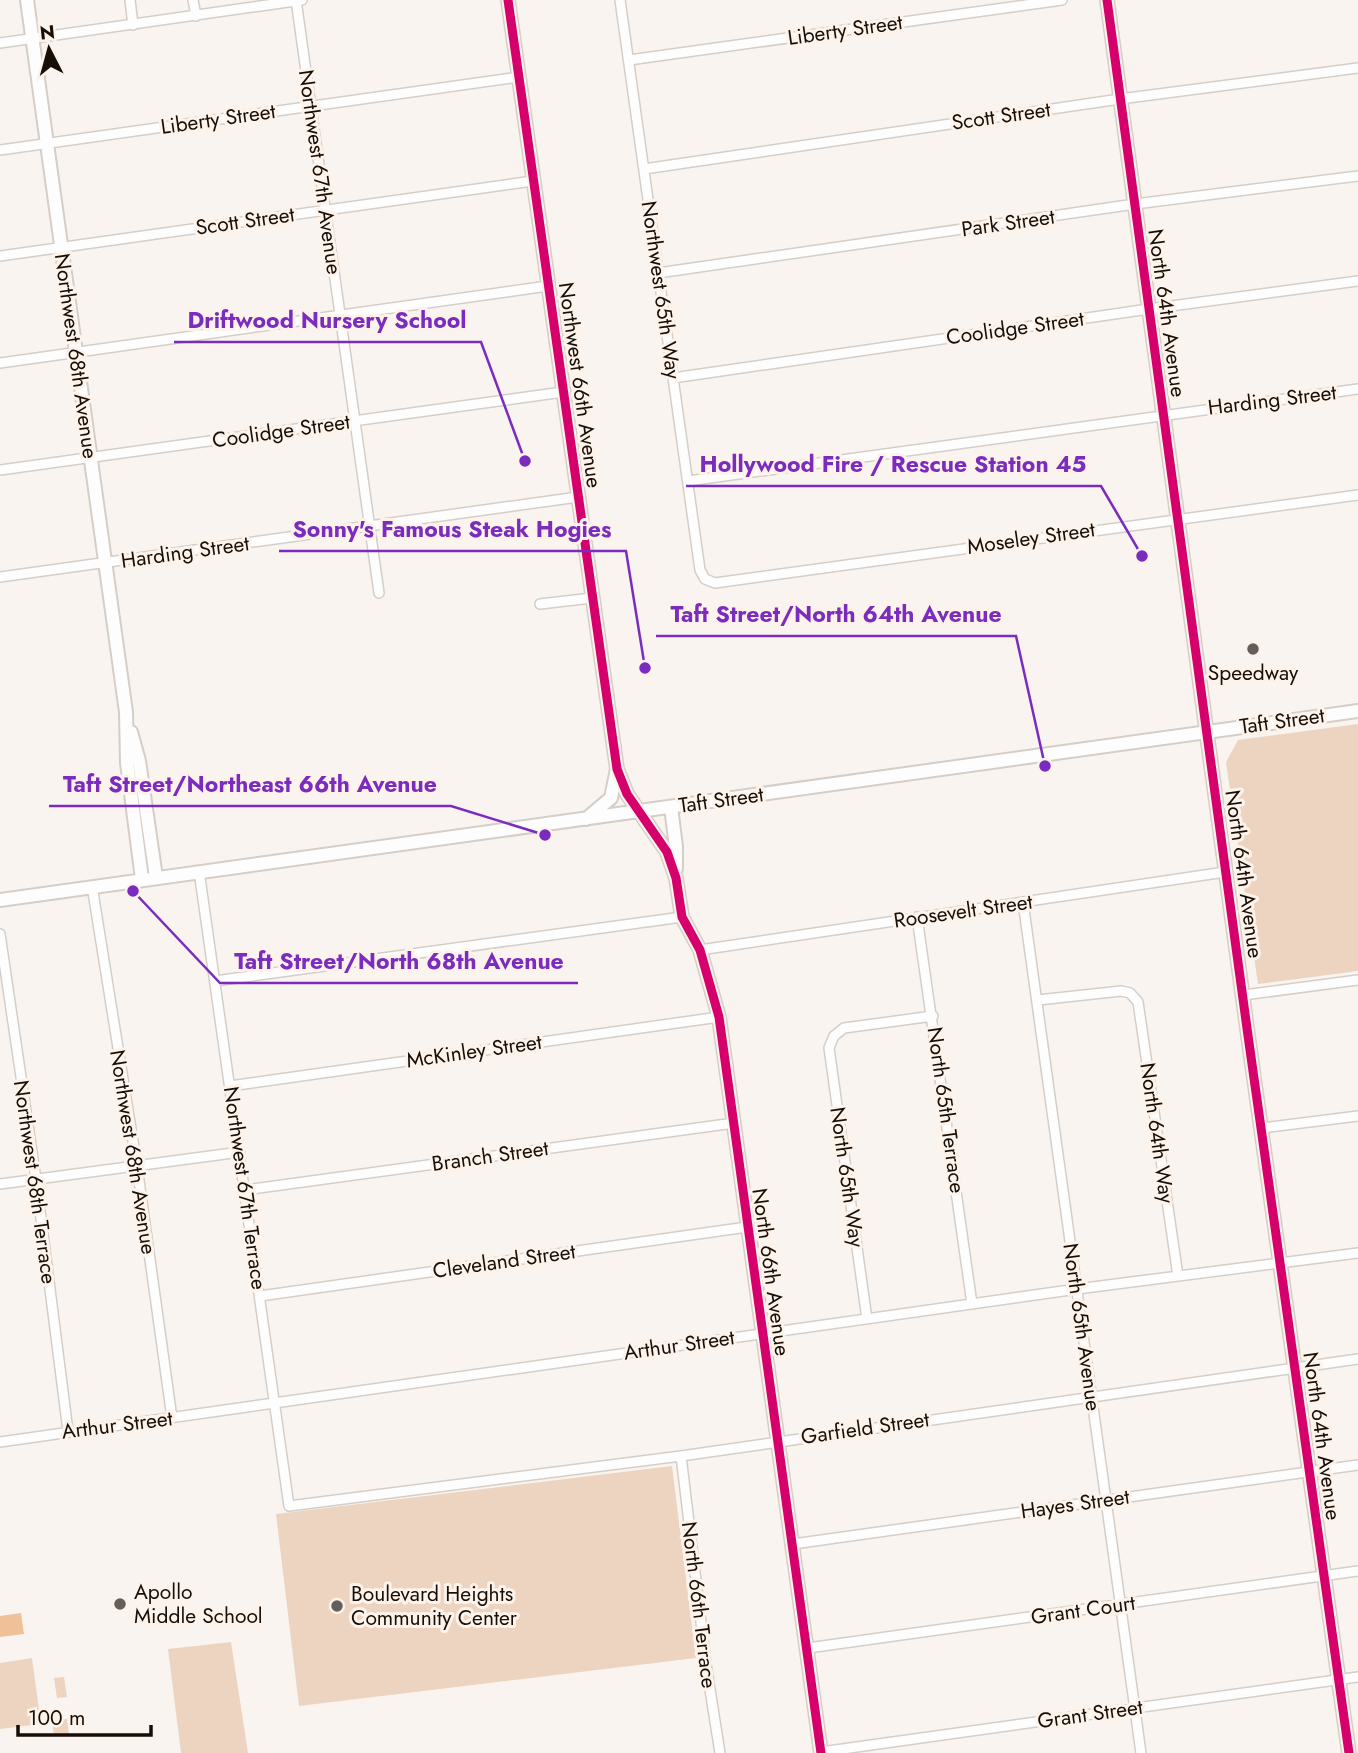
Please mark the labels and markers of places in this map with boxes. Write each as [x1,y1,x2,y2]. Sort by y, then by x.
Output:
callout: Driftwood Nursery School [174,298,481,342]
callout: Hollywood Fire / Rescue Station 45 [686,442,1101,486]
callout: Sonny's Famous Steak Hogies [279,507,626,551]
callout: Taft Street/North 64th Avenue [656,592,1016,636]
marker: Speedway [1245,641,1261,657]
place label: Speedway [1208,658,1299,688]
callout: Taft Street/Northeast 66th Avenue [49,762,451,806]
callout: Taft Street/North 68th Avenue [220,939,578,983]
place label: Apollo Middle School [134,1577,263,1631]
place label: Boulevard Heights Community Center [351,1579,518,1633]
marker: Apollo Middle School [112,1596,128,1612]
marker: Boulevard Heights Community Center [329,1598,345,1614]

